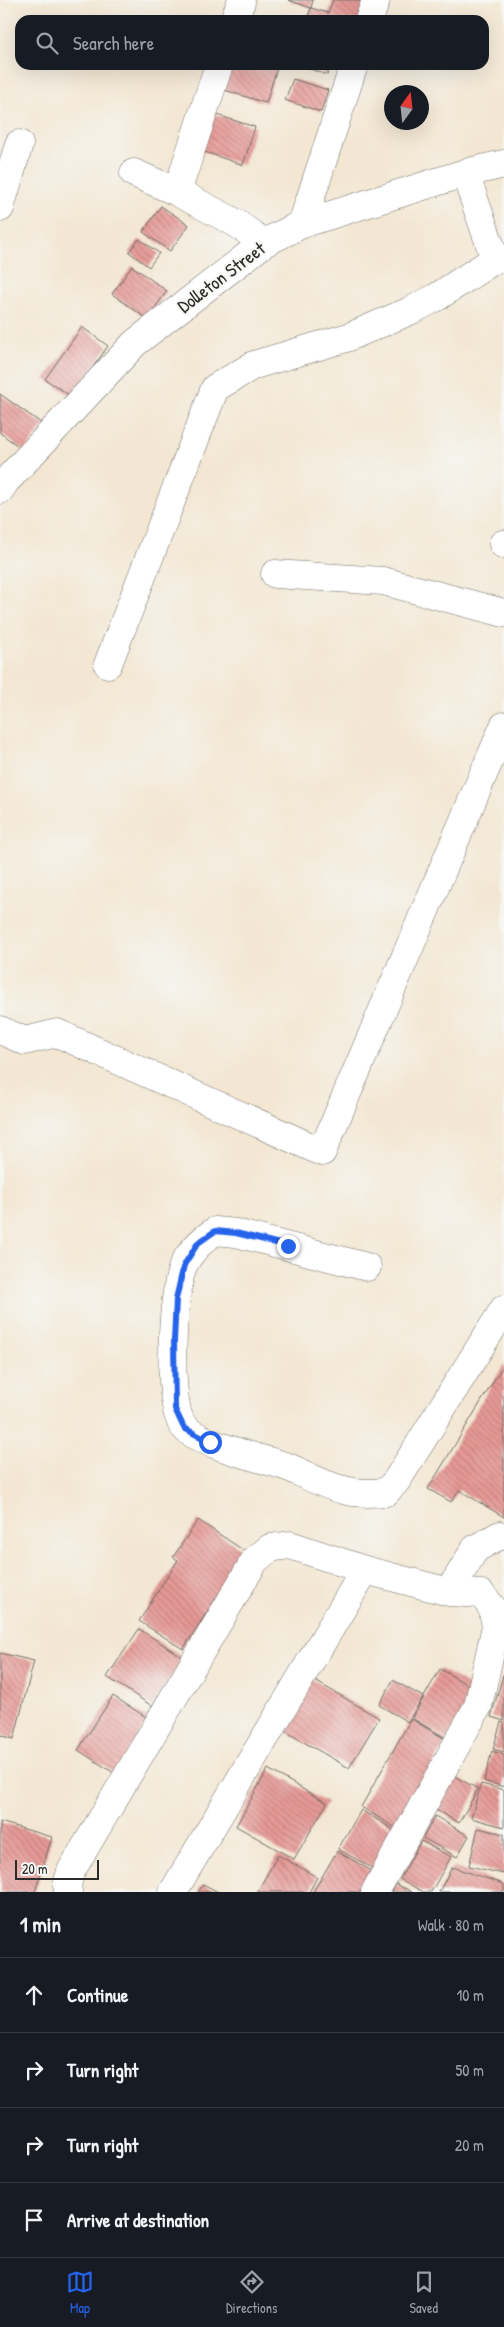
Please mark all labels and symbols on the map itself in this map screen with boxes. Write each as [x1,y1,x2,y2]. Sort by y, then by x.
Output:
north arrow [384,85,429,130]
street label: Dolleton Street [172,235,271,319]
route end [277,1235,300,1258]
route start [199,1431,222,1454]
scale bar [15,1857,99,1880]

